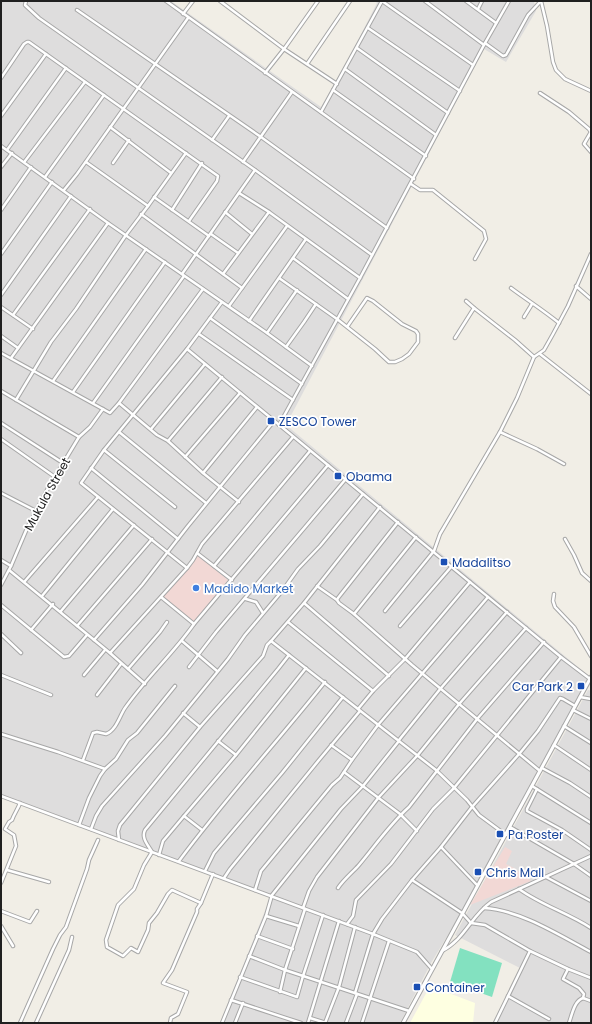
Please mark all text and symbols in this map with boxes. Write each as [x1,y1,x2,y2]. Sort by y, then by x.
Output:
place label: ZESCO Tower [279,413,357,430]
marker: ZESCO Tower [266,416,276,426]
street label: Mukula Street [20,454,74,534]
place label: Obama [346,468,392,485]
marker: Obama [333,471,343,481]
place label: Madalitso [452,554,511,571]
marker: Madalitso [439,557,449,567]
place label: Madido Market [204,580,293,597]
marker: Madido Market [191,583,201,593]
place label: Car Park 2 [512,678,573,695]
marker: Car Park 2 [576,681,586,691]
place label: Pa Poster [508,826,564,843]
marker: Pa Poster [495,829,505,839]
place label: Chris Mall [486,864,544,881]
marker: Chris Mall [473,867,483,877]
place label: Container [425,979,485,996]
marker: Container [412,982,422,992]

